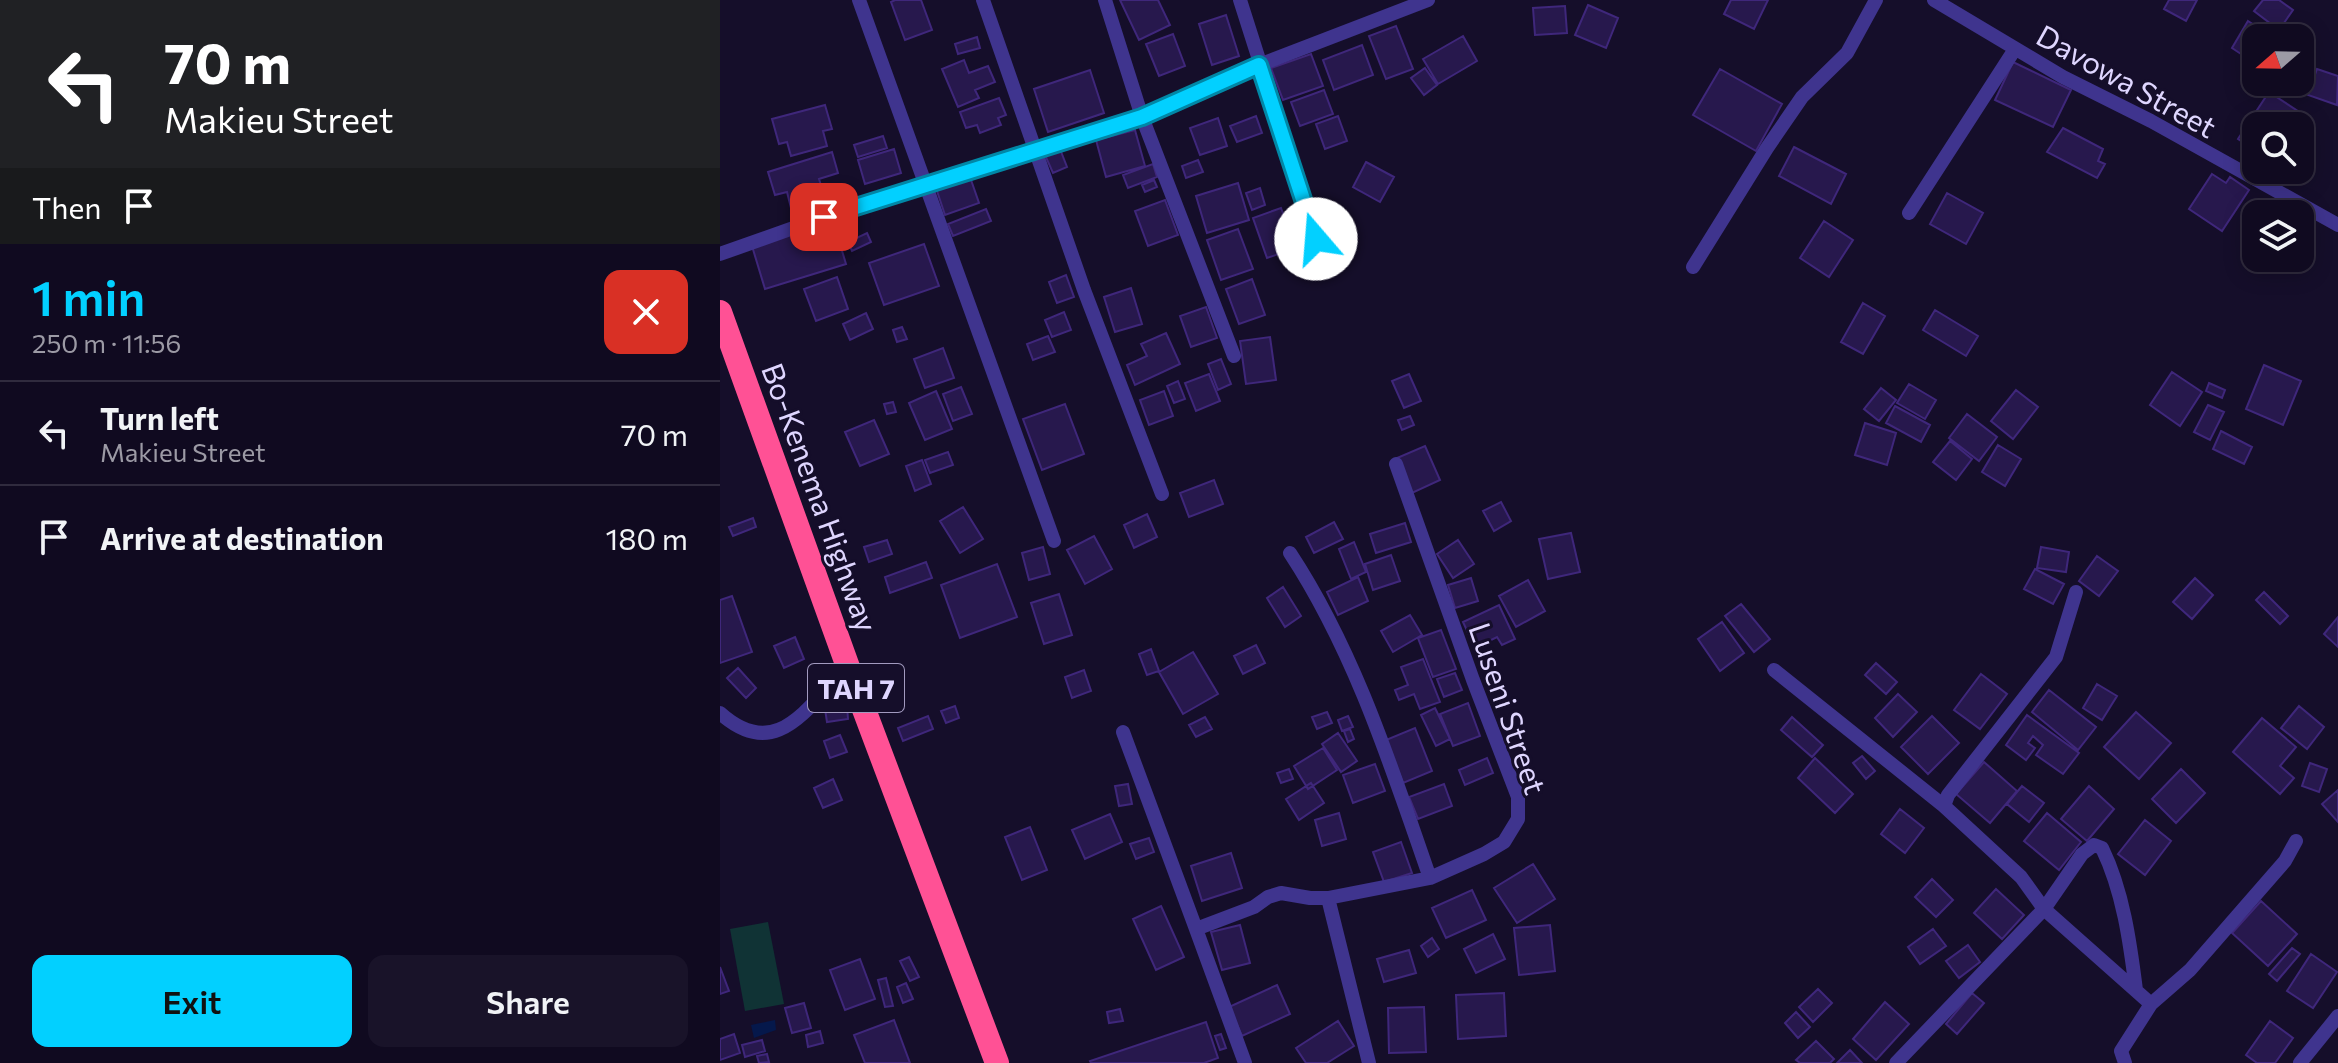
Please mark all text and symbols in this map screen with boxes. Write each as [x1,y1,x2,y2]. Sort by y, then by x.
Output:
street label: Davowa Street [2031,15,2223,145]
north arrow [2242,24,2314,96]
map controls [2242,24,2314,272]
text: 70 m [164,27,291,96]
icon: left [32,32,136,136]
text: Makieu Street [164,96,393,140]
button: search [2242,112,2314,184]
pin [790,183,858,251]
icon: arrive [117,184,161,228]
text: Then [32,188,101,225]
icon: arrive [802,195,846,239]
position arrow [1274,197,1358,281]
button: layers [2242,200,2314,272]
text: 1 min [32,267,145,326]
button: close [604,270,688,354]
text: 250 m · 11:56 [32,327,181,358]
street label: Bo-Kenema Highway [755,358,887,636]
text: Turn left [100,399,219,436]
icon: left [32,411,76,455]
text: 70 m [621,415,688,452]
text: Makieu Street [100,436,266,467]
icon: arrive [32,515,76,559]
text: Arrive at destination [100,519,384,556]
text: 180 m [605,519,688,556]
street label: Luseni Street [1462,617,1556,799]
road number: TAH 7 [808,664,904,712]
button: Exit [32,955,352,1047]
button: Share [368,955,688,1047]

